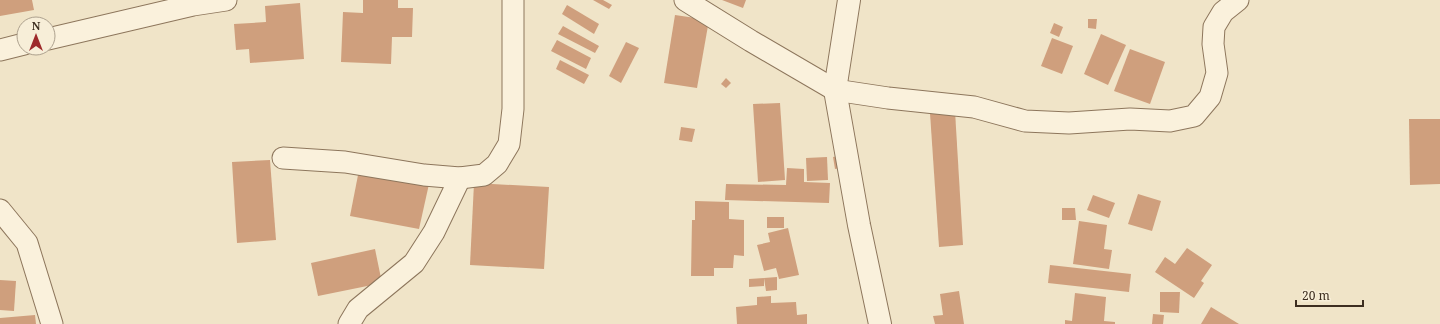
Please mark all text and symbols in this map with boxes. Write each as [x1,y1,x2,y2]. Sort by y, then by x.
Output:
north arrow [16,16,56,56]
text: N [32,18,41,33]
scale bar [1296,282,1363,308]
text: 20 m [1302,287,1330,304]

